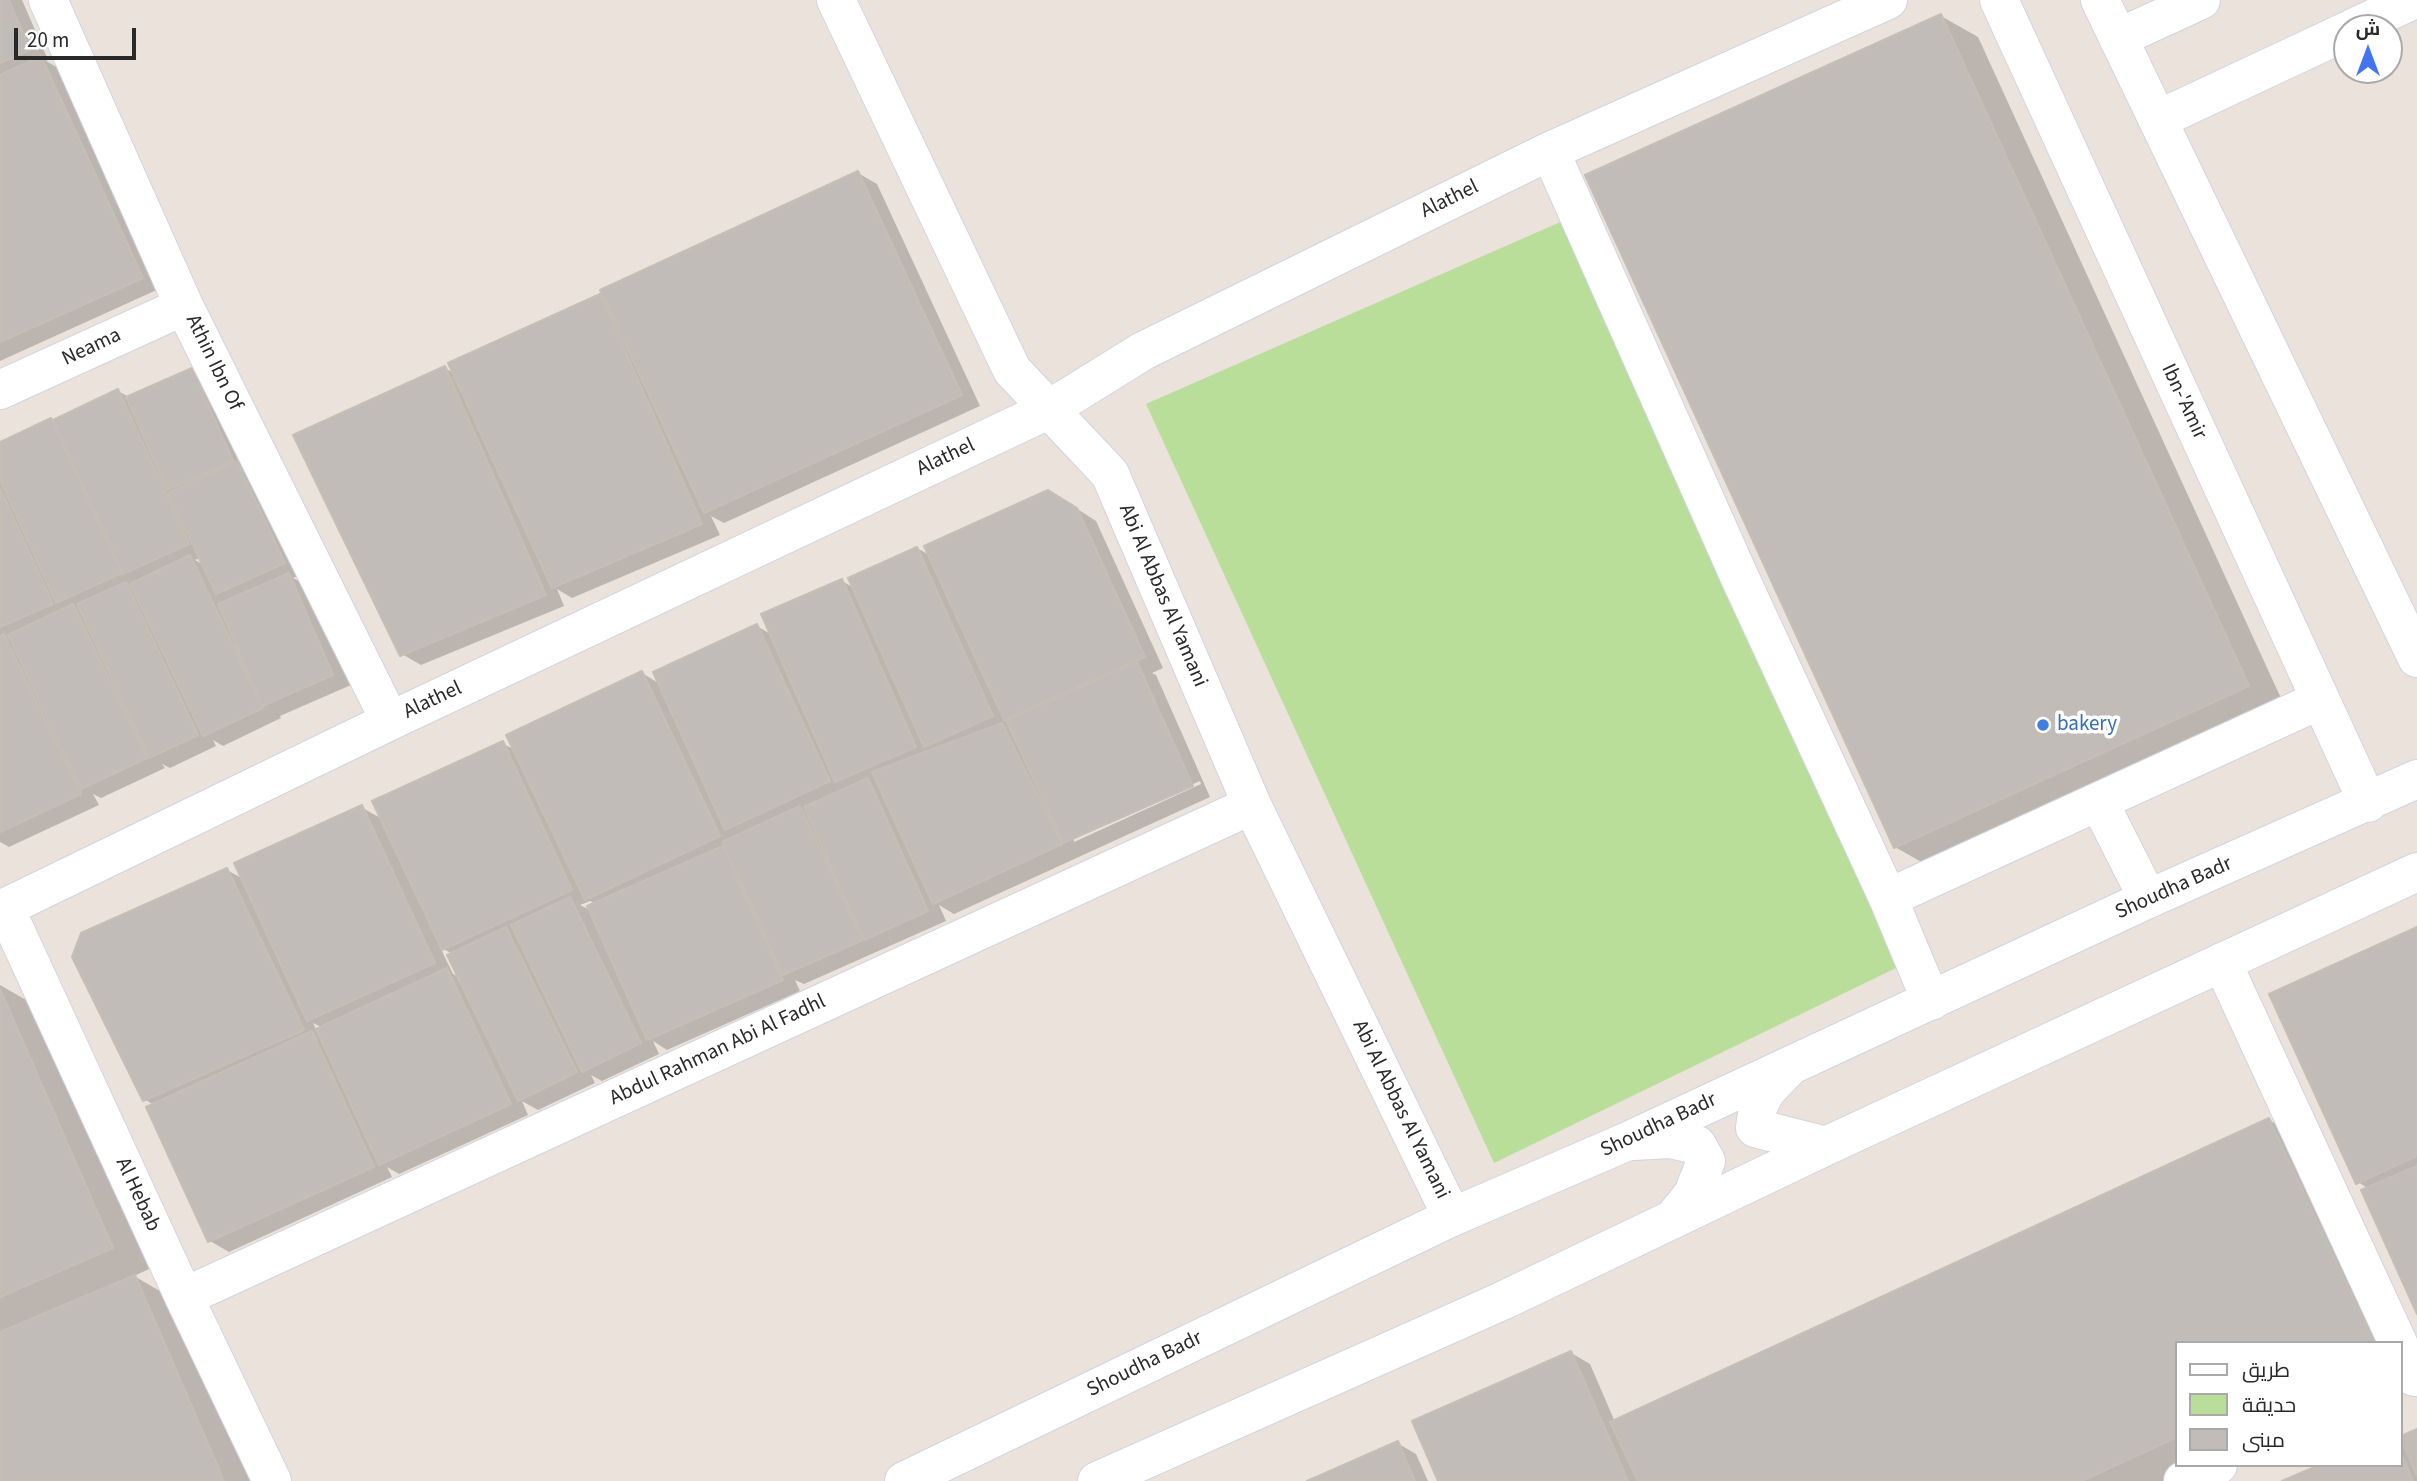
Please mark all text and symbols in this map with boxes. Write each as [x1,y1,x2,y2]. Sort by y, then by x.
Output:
scale bar [18,14,140,58]
north arrow [2333,14,2403,84]
text: ش [2356,16,2380,43]
text: 20 m [27,25,69,55]
street label: Alathel [1417,175,1483,225]
street label: Athin Ibn Of [179,311,247,415]
street label: Neama [58,323,126,373]
street label: Ibn-'Amir [2155,360,2211,444]
street label: Alathel [913,434,979,482]
street label: Abi Al Abbas Al Yamani [1112,501,1212,691]
street label: Alathel [400,677,466,725]
place label: bakery [2057,712,2117,738]
marker: bakery [2035,717,2051,733]
street label: Shoudha Badr [2112,852,2236,926]
street label: Abdul Rahman Abi Al Fadhl [606,990,830,1112]
street label: Abi Al Abbas Al Yamani [1346,1016,1454,1204]
street label: Shoudha Badr [1597,1088,1721,1164]
street label: Al Hebab [109,1154,165,1236]
street label: Shoudha Badr [1083,1326,1207,1404]
legend [2176,1341,2403,1467]
text: طريق [2242,1355,2290,1385]
text: حديقة [2242,1390,2296,1420]
text: مبنى [2242,1425,2285,1455]

